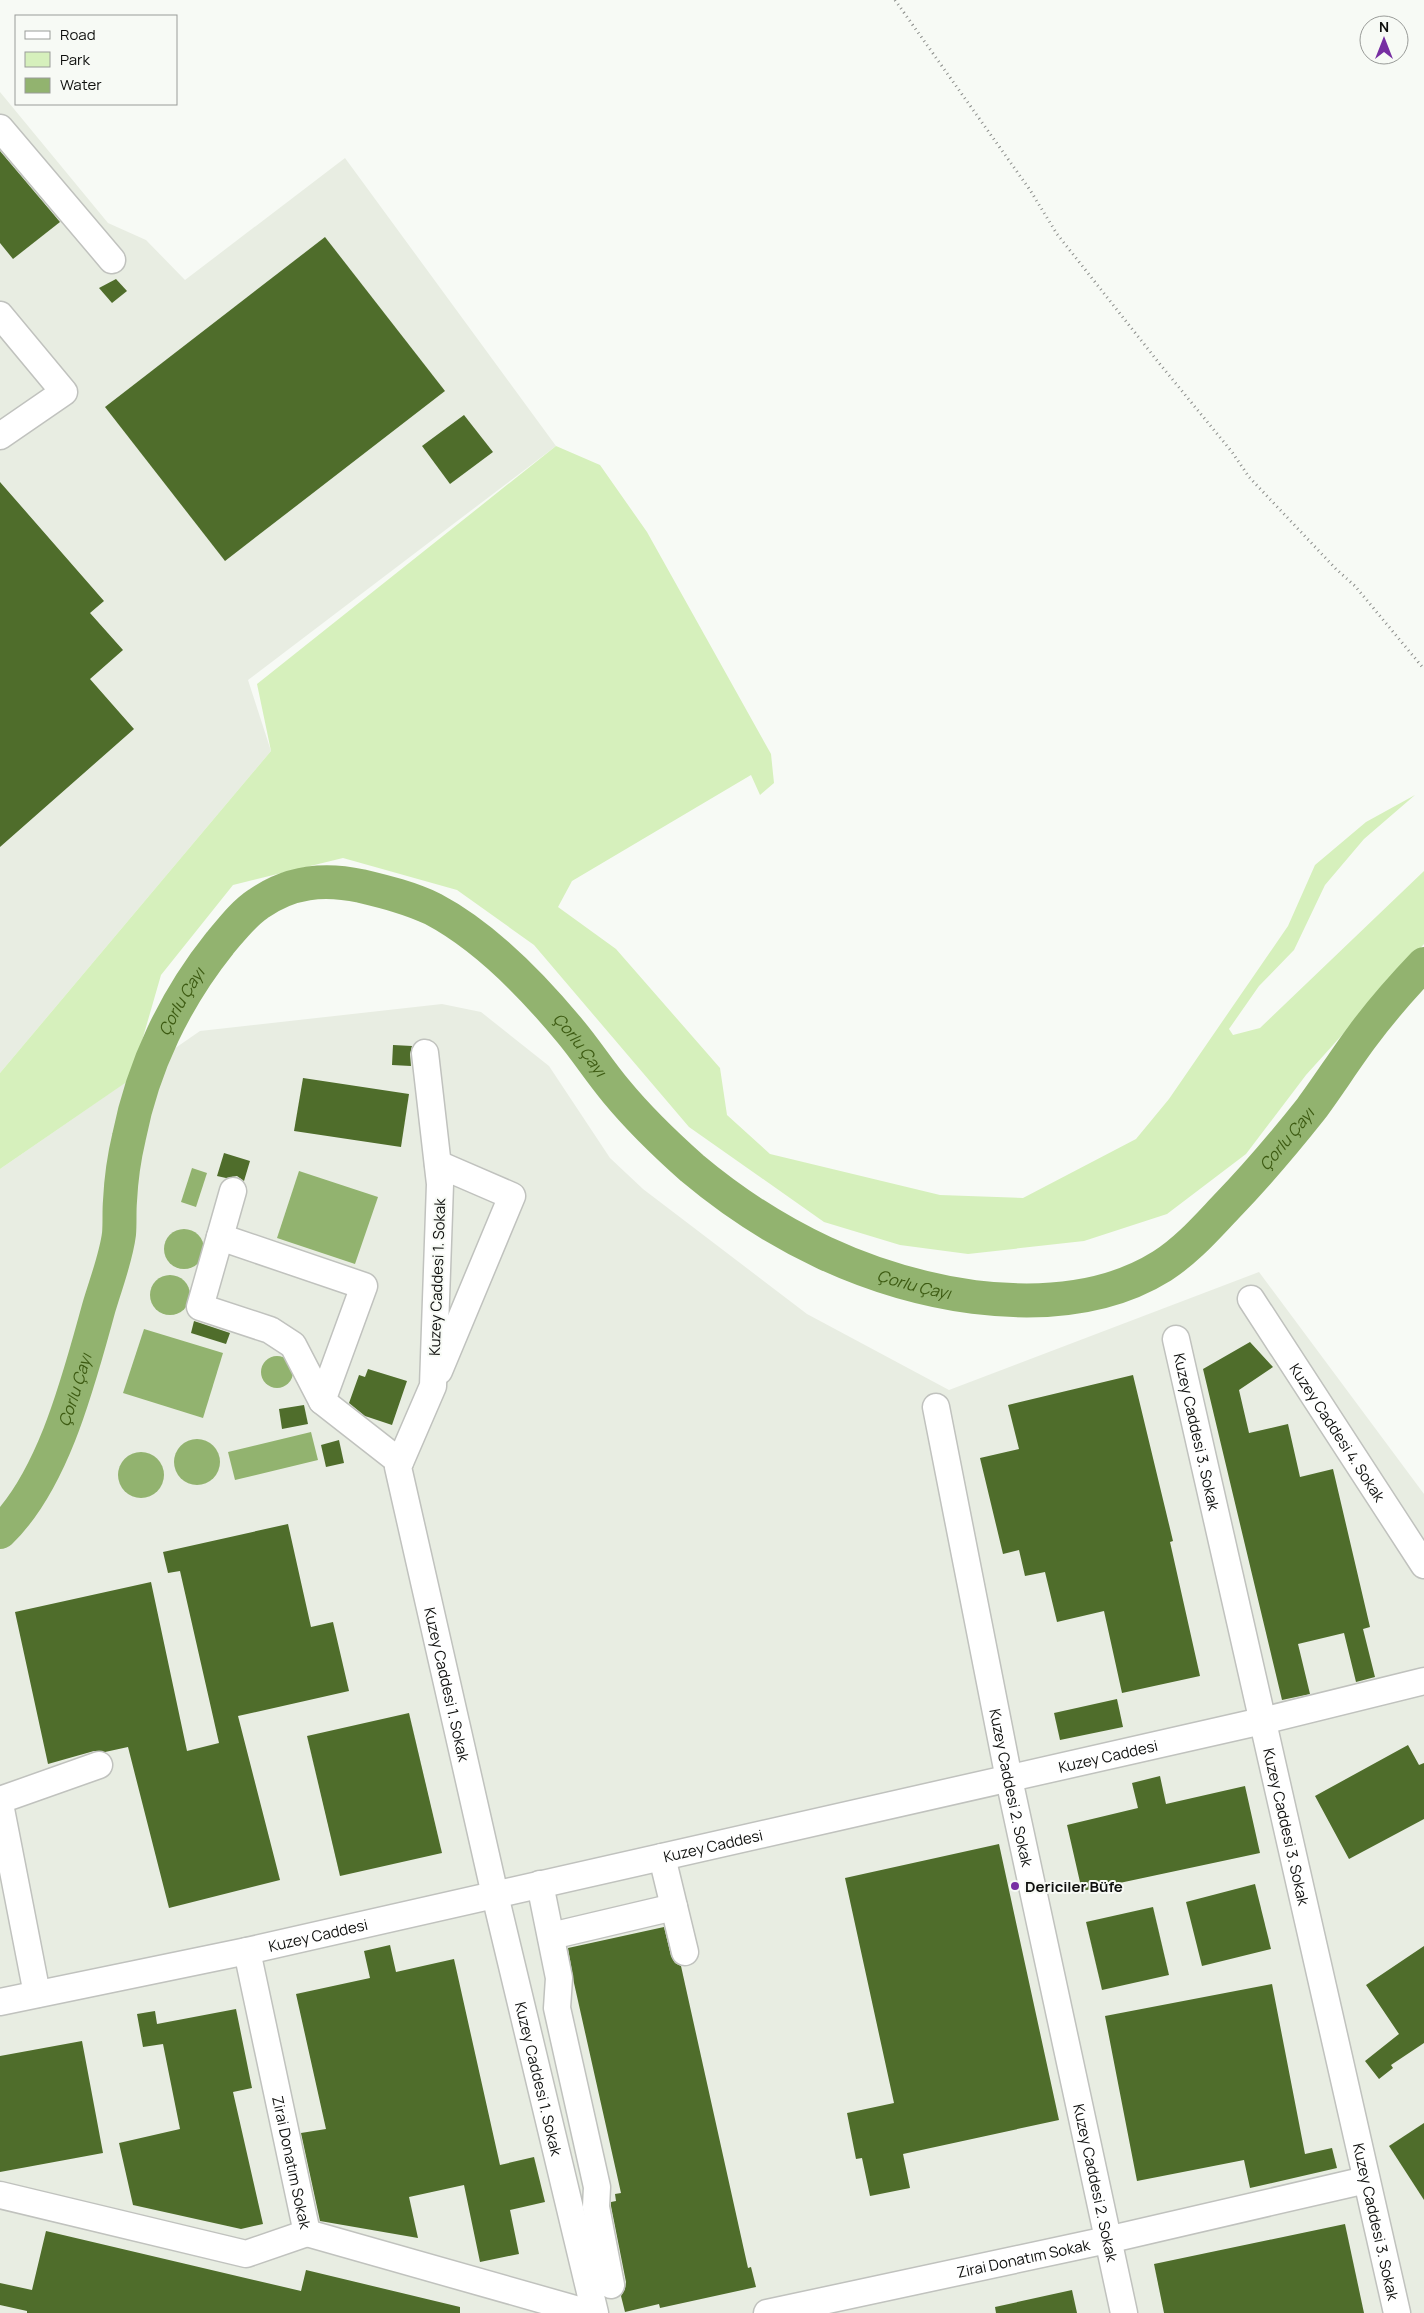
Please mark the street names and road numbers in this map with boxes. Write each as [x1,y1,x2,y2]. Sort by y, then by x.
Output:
street label: Kuzey Caddesi 1. Sokak [424,1197,450,1356]
street label: Kuzey Caddesi 3. Sokak [1169,1351,1225,1513]
street label: Kuzey Caddesi 4. Sokak [1285,1359,1391,1506]
street label: Kuzey Caddesi 1. Sokak [420,1605,475,1764]
street label: Kuzey Caddesi 2. Sokak [985,1707,1038,1869]
street label: Kuzey Caddesi [1056,1734,1160,1777]
street label: Kuzey Caddesi 3. Sokak [1259,1746,1315,1908]
street label: Kuzey Caddesi [661,1824,765,1867]
street label: Kuzey Caddesi [266,1913,370,1956]
street label: Kuzey Caddesi 1. Sokak [510,2000,568,2158]
street label: Zirai Donatım Sokak [268,2094,316,2231]
street label: Kuzey Caddesi 2. Sokak [1069,2102,1123,2264]
street label: Kuzey Caddesi 3. Sokak [1348,2141,1404,2303]
street label: Zirai Donatım Sokak [955,2233,1092,2282]

